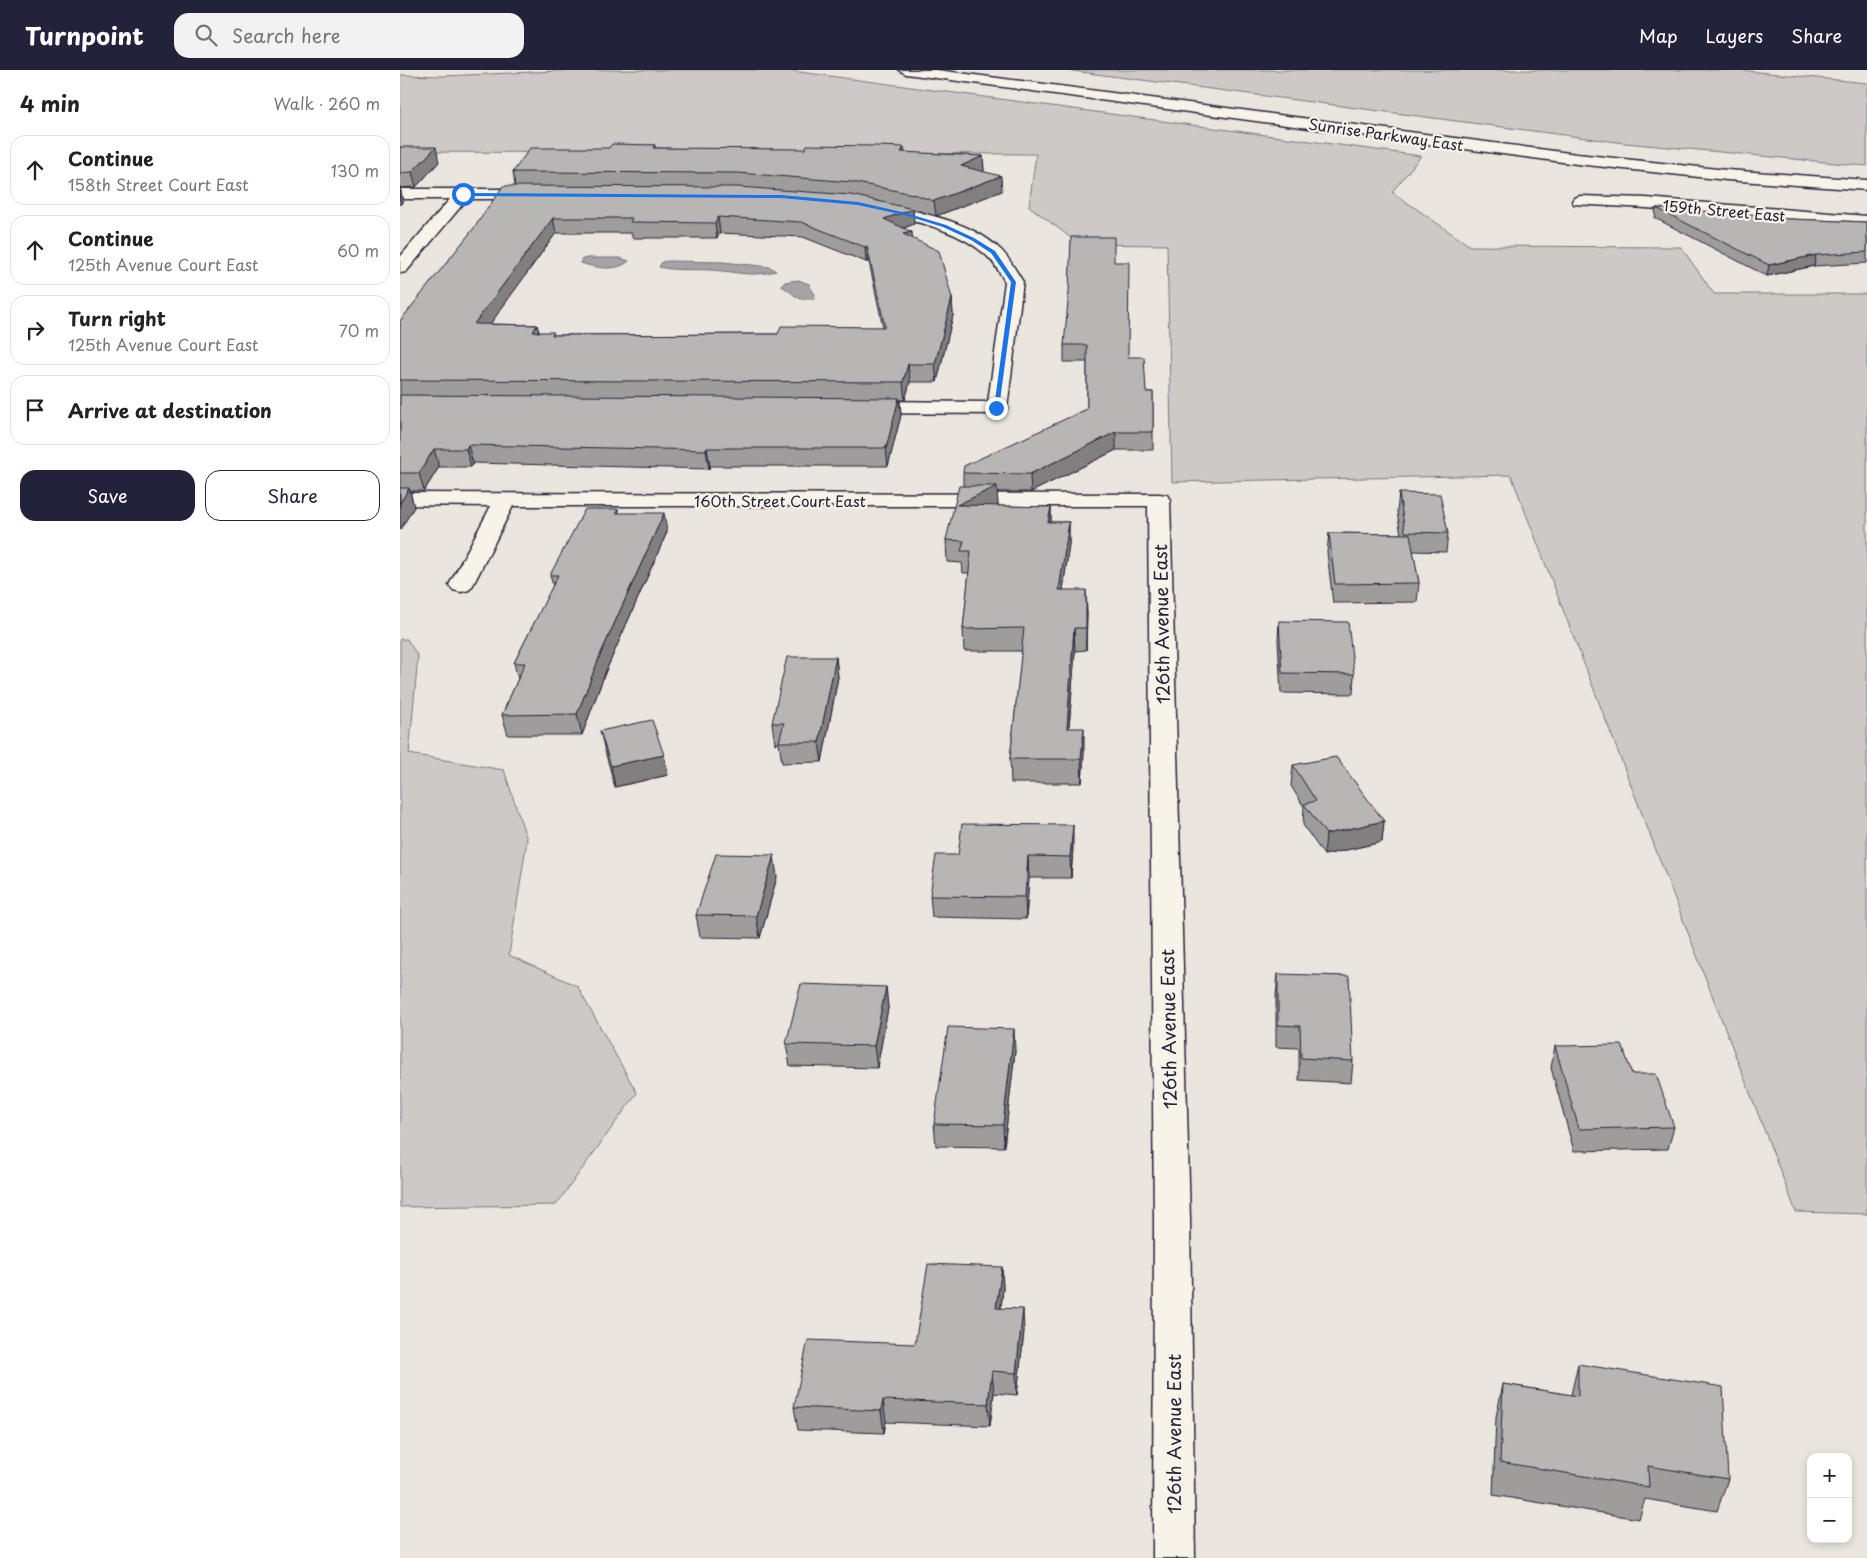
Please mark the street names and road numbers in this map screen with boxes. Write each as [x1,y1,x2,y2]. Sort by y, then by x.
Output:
street label: Sunrise Parkway East [1307,112,1465,156]
street label: 159th Street East [1662,193,1786,227]
street label: 160th Street Court East [694,489,866,512]
street label: 126th Avenue East [1146,544,1176,704]
street label: 126th Avenue East [1153,949,1183,1109]
street label: 126th Avenue East [1160,1354,1187,1514]

